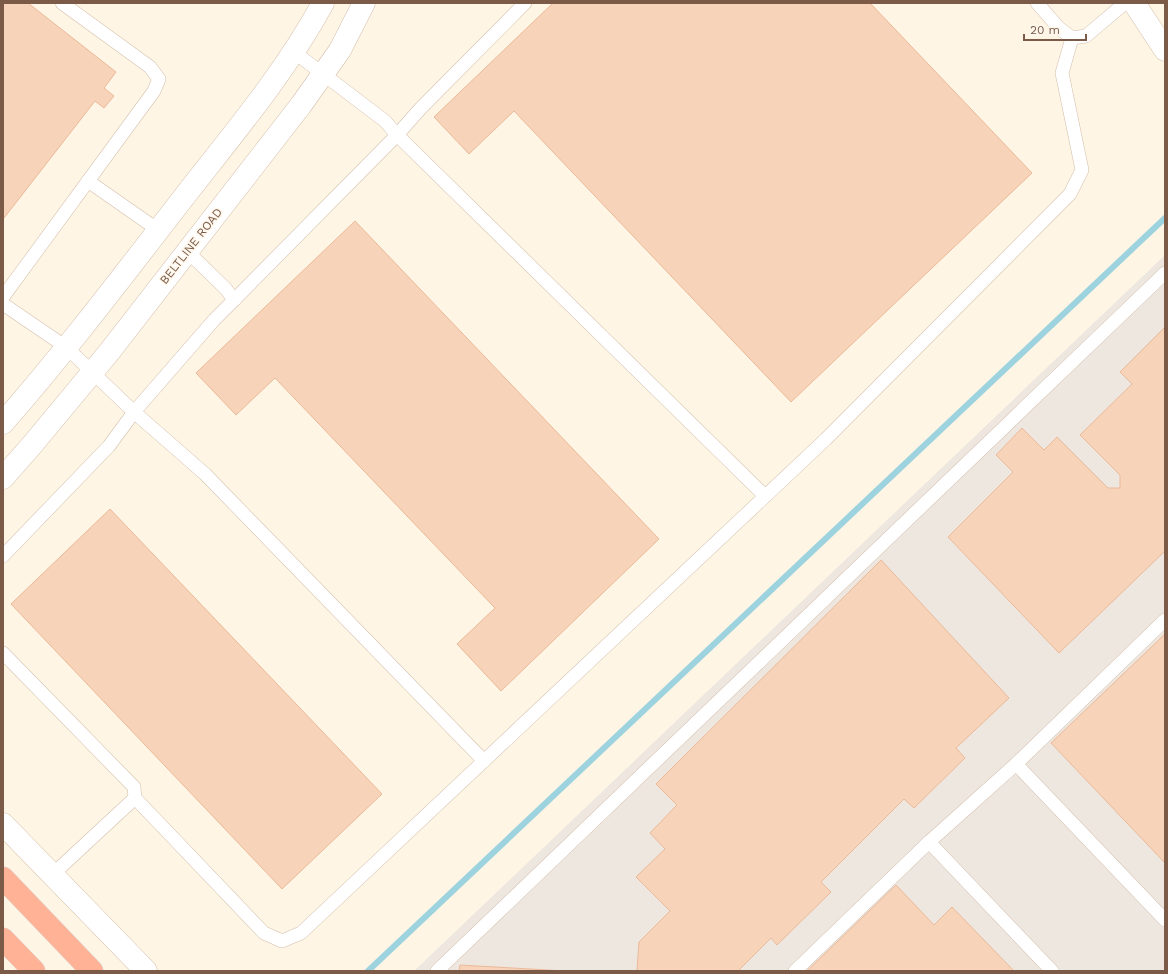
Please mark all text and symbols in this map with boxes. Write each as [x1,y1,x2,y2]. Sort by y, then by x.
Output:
scale bar [1024,16,1086,42]
text: 20 m [1030,23,1060,37]
street label: BELTLINE ROAD [157,205,225,287]

